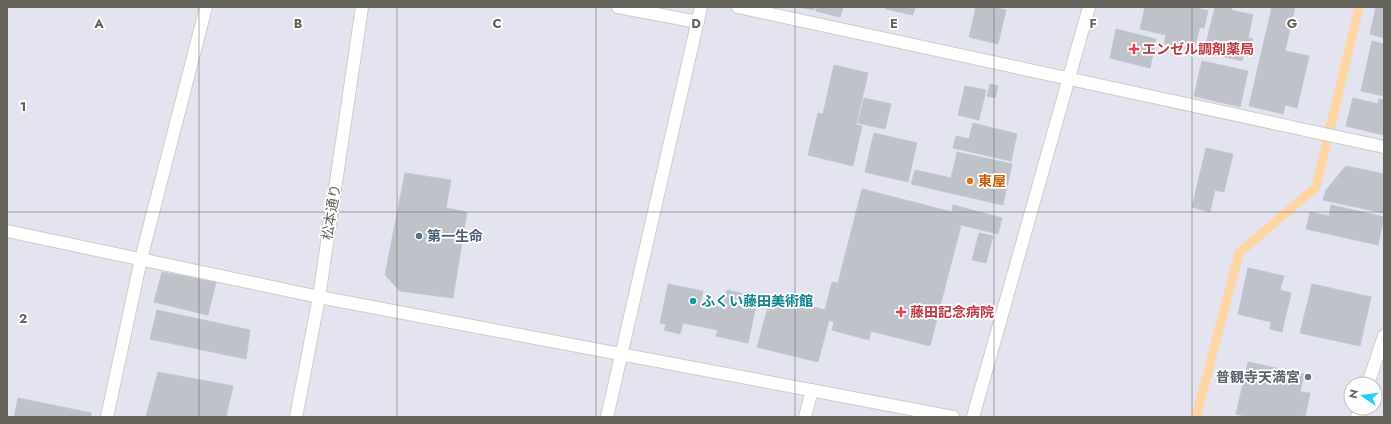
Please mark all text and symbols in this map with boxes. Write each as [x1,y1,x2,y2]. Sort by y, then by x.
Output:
text: A [93,14,104,33]
text: B [294,14,303,33]
text: C [492,14,502,33]
text: D [691,14,701,33]
text: E [890,14,898,33]
text: F [1089,14,1097,33]
text: G [1287,14,1298,33]
place label: エンゼル調剤薬局 [1142,39,1254,59]
marker: エンゼル調剤薬局 [1129,44,1139,54]
text: 1 [20,97,26,116]
place label: 東屋 [978,171,1006,191]
marker: 東屋 [965,176,975,186]
street label: 松本通り [317,183,345,241]
place label: 第一生命 [427,226,483,246]
marker: 第一生命 [414,231,424,241]
place label: ふくい藤田美術館 [701,291,813,311]
marker: ふくい藤田美術館 [688,296,698,306]
place label: 藤田記念病院 [910,302,994,322]
marker: 藤田記念病院 [895,306,907,318]
text: 2 [19,309,27,328]
place label: 普観寺天満宮 [1216,367,1300,387]
marker: 普観寺天満宮 [1303,372,1313,382]
north arrow [1343,376,1383,416]
text: N [1344,388,1362,400]

